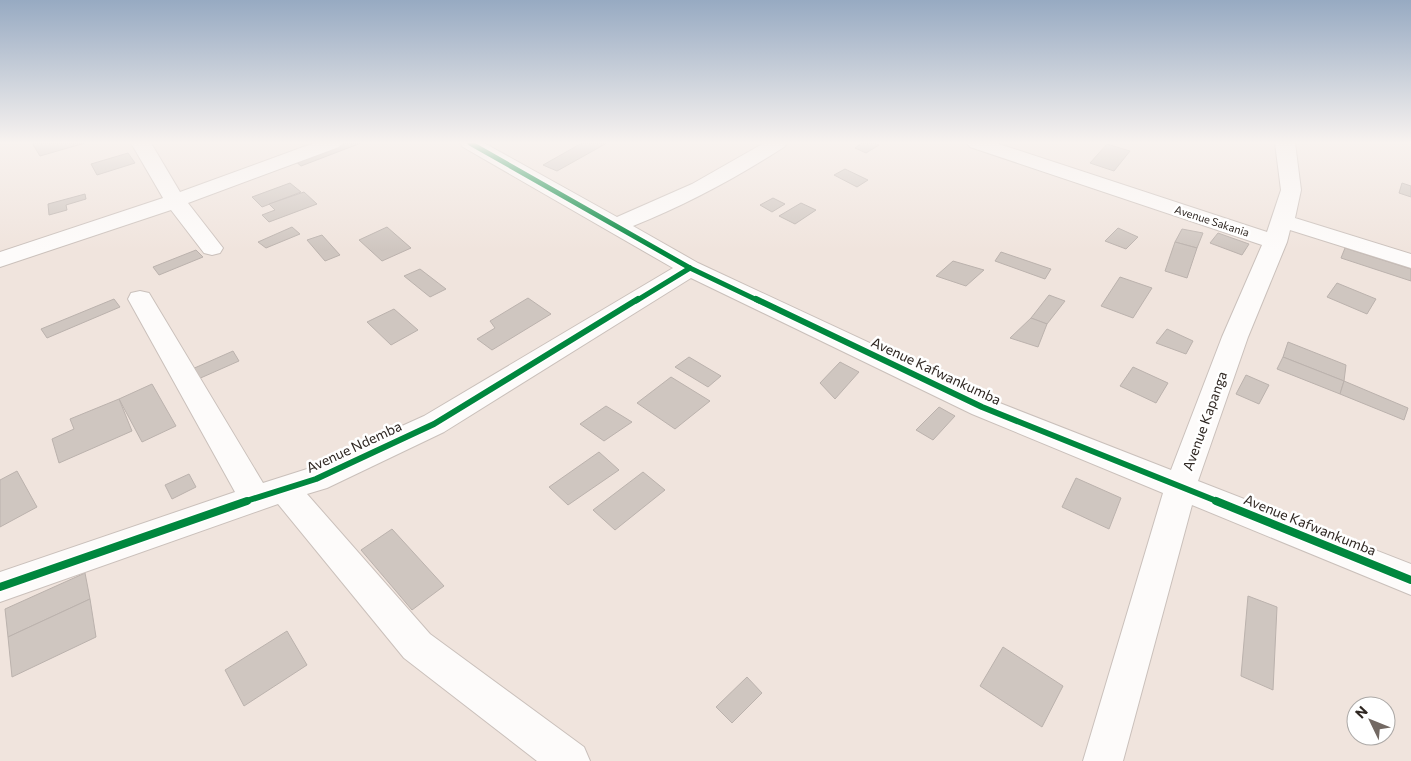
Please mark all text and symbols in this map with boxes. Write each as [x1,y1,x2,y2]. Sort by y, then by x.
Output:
street label: Avenue Sakania [1173,202,1251,239]
street label: Avenue Kafwankumba [869,333,1004,408]
street label: Avenue Kapanga [1179,369,1230,473]
street label: Avenue Ndemba [303,417,404,476]
street label: Avenue Kafwankumba [1242,490,1379,559]
north arrow [1346,696,1396,746]
text: N [1351,702,1371,721]

